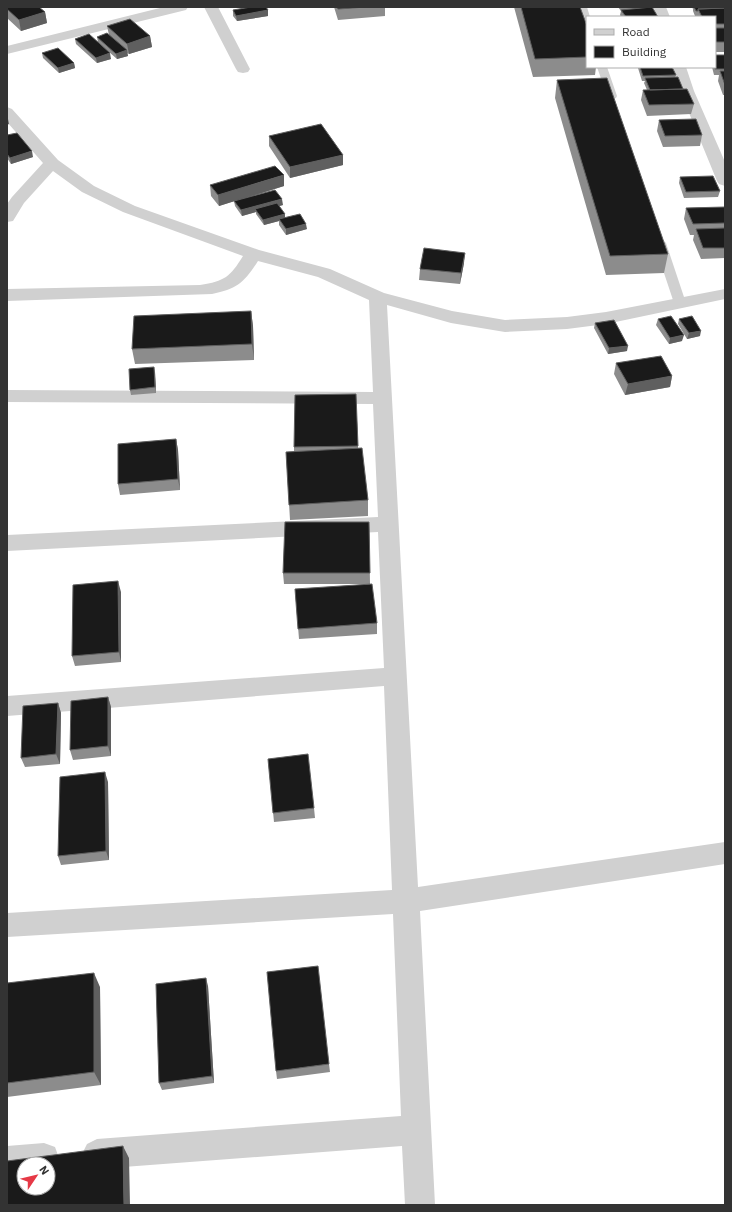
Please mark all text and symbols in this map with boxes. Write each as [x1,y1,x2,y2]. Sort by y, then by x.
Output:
legend [586,16,716,68]
text: Road [622,24,650,39]
text: Building [622,44,667,59]
north arrow [16,1156,56,1196]
text: N [36,1163,52,1178]

